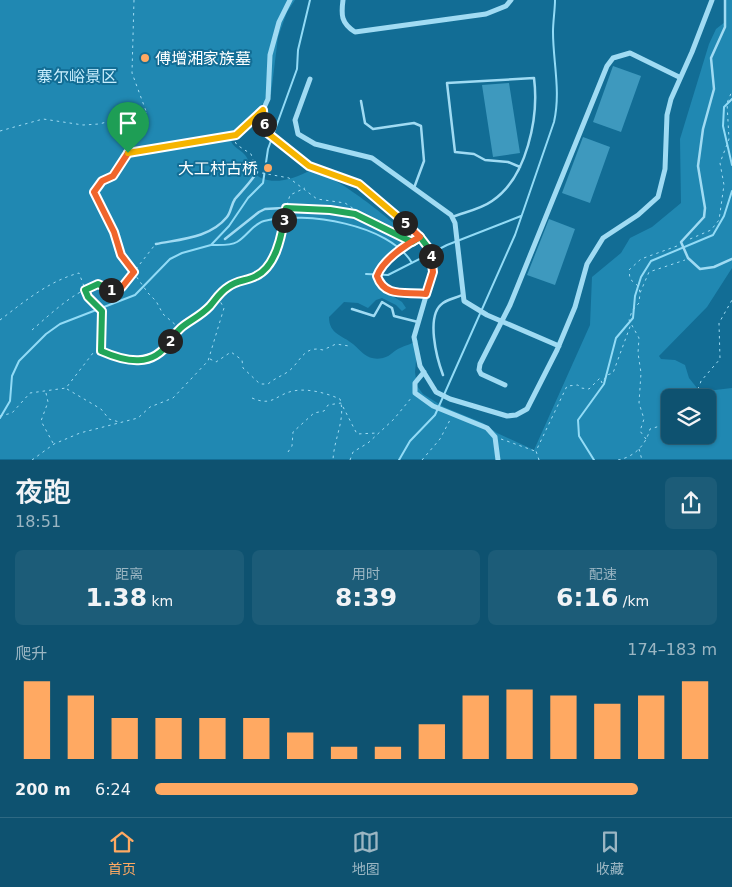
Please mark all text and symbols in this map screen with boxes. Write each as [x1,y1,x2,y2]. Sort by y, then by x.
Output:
place label: 傅增湘家族墓 [155,49,251,68]
marker: 傅增湘家族墓 [139,52,151,64]
park label: 寨尔峪景区 [37,67,117,86]
pin [107,102,149,153]
icon: arrive [114,109,142,137]
pin: 6 [252,112,276,136]
text: 6 [260,116,269,132]
place label: 大工村古桥 [178,159,258,178]
marker: 大工村古桥 [262,162,274,174]
pin: 3 [272,208,296,232]
pin: 5 [392,210,418,236]
text: 3 [280,212,289,228]
text: 5 [401,215,410,231]
pin: 4 [418,244,444,268]
text: 4 [427,248,436,264]
pin: 1 [98,278,124,302]
text: 1 [107,282,116,298]
pin: 2 [158,328,182,354]
text: 2 [166,333,175,349]
map controls [661,389,716,444]
button: layers [661,389,716,444]
text: 夜跑 [15,476,71,509]
button: share [665,477,717,529]
text: 18:51 [15,512,61,531]
text: 距离 [115,566,143,582]
text: 用时 [352,566,380,582]
text: 配速 [589,566,617,582]
text: 1.38 [85,583,147,612]
text: 8:39 [335,583,397,612]
text: 6:16 [556,583,618,612]
text: km [147,593,173,609]
text: /km [618,593,649,609]
text: 174–183 m [627,640,717,659]
text: 爬升 [15,644,47,663]
text: 200 m [15,780,71,799]
text: 6:24 [95,780,131,799]
tab: 首页 [108,828,136,878]
tab: 地图 [352,828,380,878]
tab: 收藏 [596,828,624,878]

